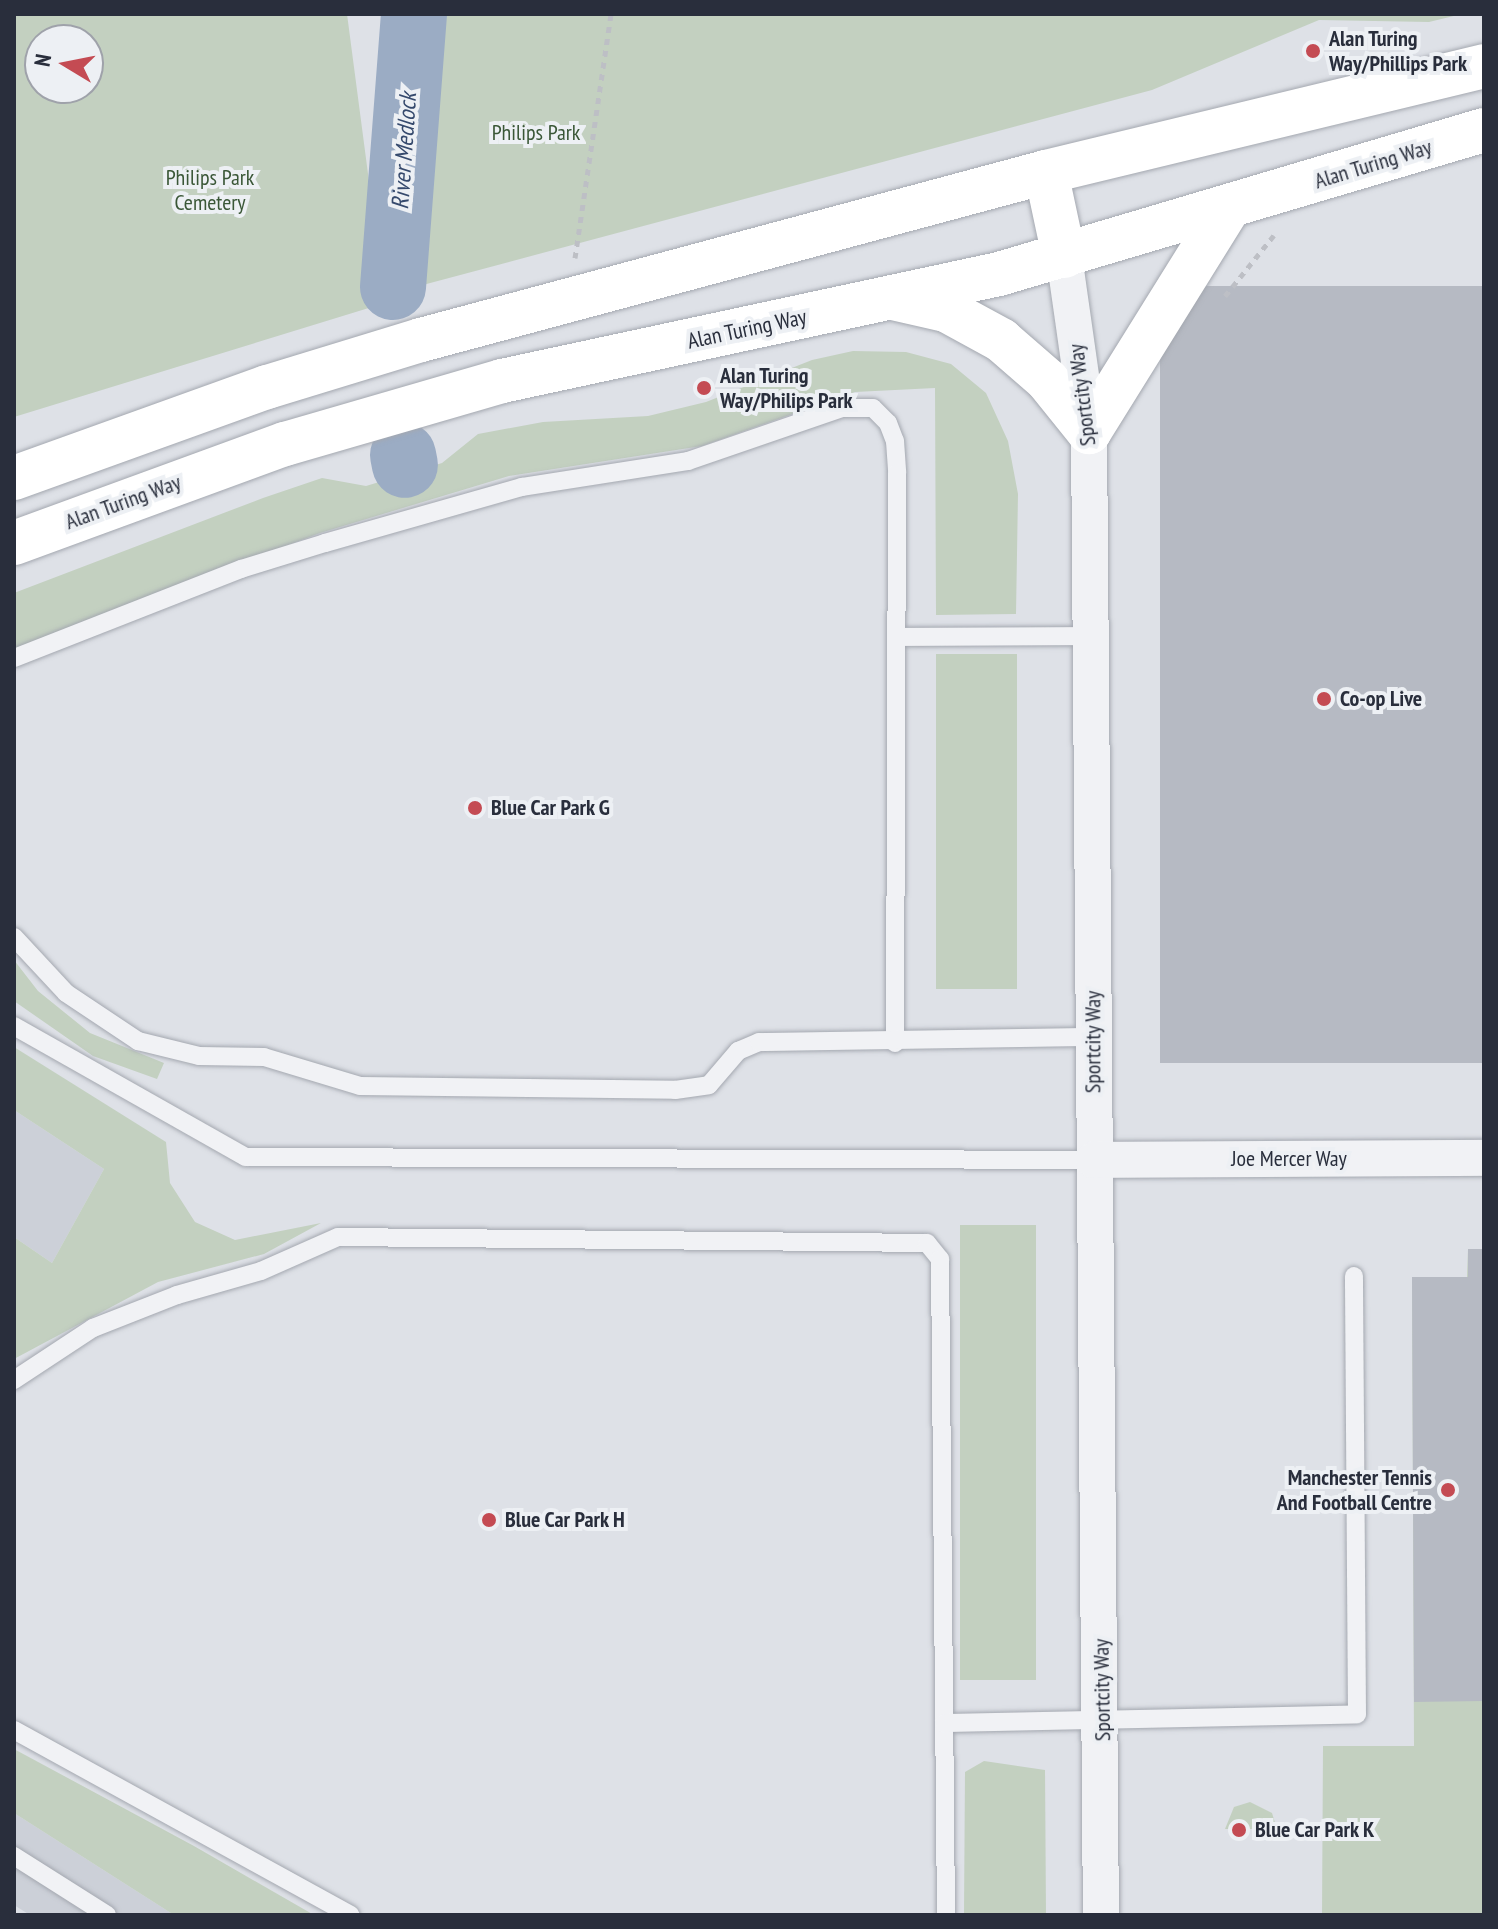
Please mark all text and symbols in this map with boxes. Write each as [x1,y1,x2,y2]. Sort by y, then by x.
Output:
north arrow [24,24,104,104]
place label: Alan Turing Way/Phillips Park [1329,25,1467,76]
marker: Alan Turing Way/Phillips Park [1304,42,1322,60]
text: N [28,52,57,68]
water label: River Medlock [386,92,422,210]
park label: Philips Park [492,120,580,146]
street label: Alan Turing Way [1311,134,1435,194]
park label: Philips Park Cemetery [166,164,254,216]
street label: Alan Turing Way [685,303,809,355]
street label: Sportcity Way [1063,342,1101,448]
place label: Alan Turing Way/Philips Park [720,362,853,414]
marker: Alan Turing Way/Philips Park [695,379,713,397]
street label: Alan Turing Way [61,469,185,535]
place label: Co-op Live [1340,686,1422,712]
marker: Co-op Live [1315,690,1333,708]
place label: Blue Car Park G [491,795,611,821]
marker: Blue Car Park G [466,799,484,817]
street label: Sportcity Way [1080,990,1106,1094]
street label: Joe Mercer Way [1231,1146,1347,1172]
place label: Manchester Tennis And Football Centre [1277,1464,1432,1516]
marker: Manchester Tennis And Football Centre [1439,1481,1457,1499]
place label: Blue Car Park H [505,1507,626,1533]
marker: Blue Car Park H [480,1511,498,1529]
street label: Sportcity Way [1088,1638,1116,1742]
place label: Blue Car Park K [1255,1817,1375,1843]
marker: Blue Car Park K [1230,1821,1248,1839]

